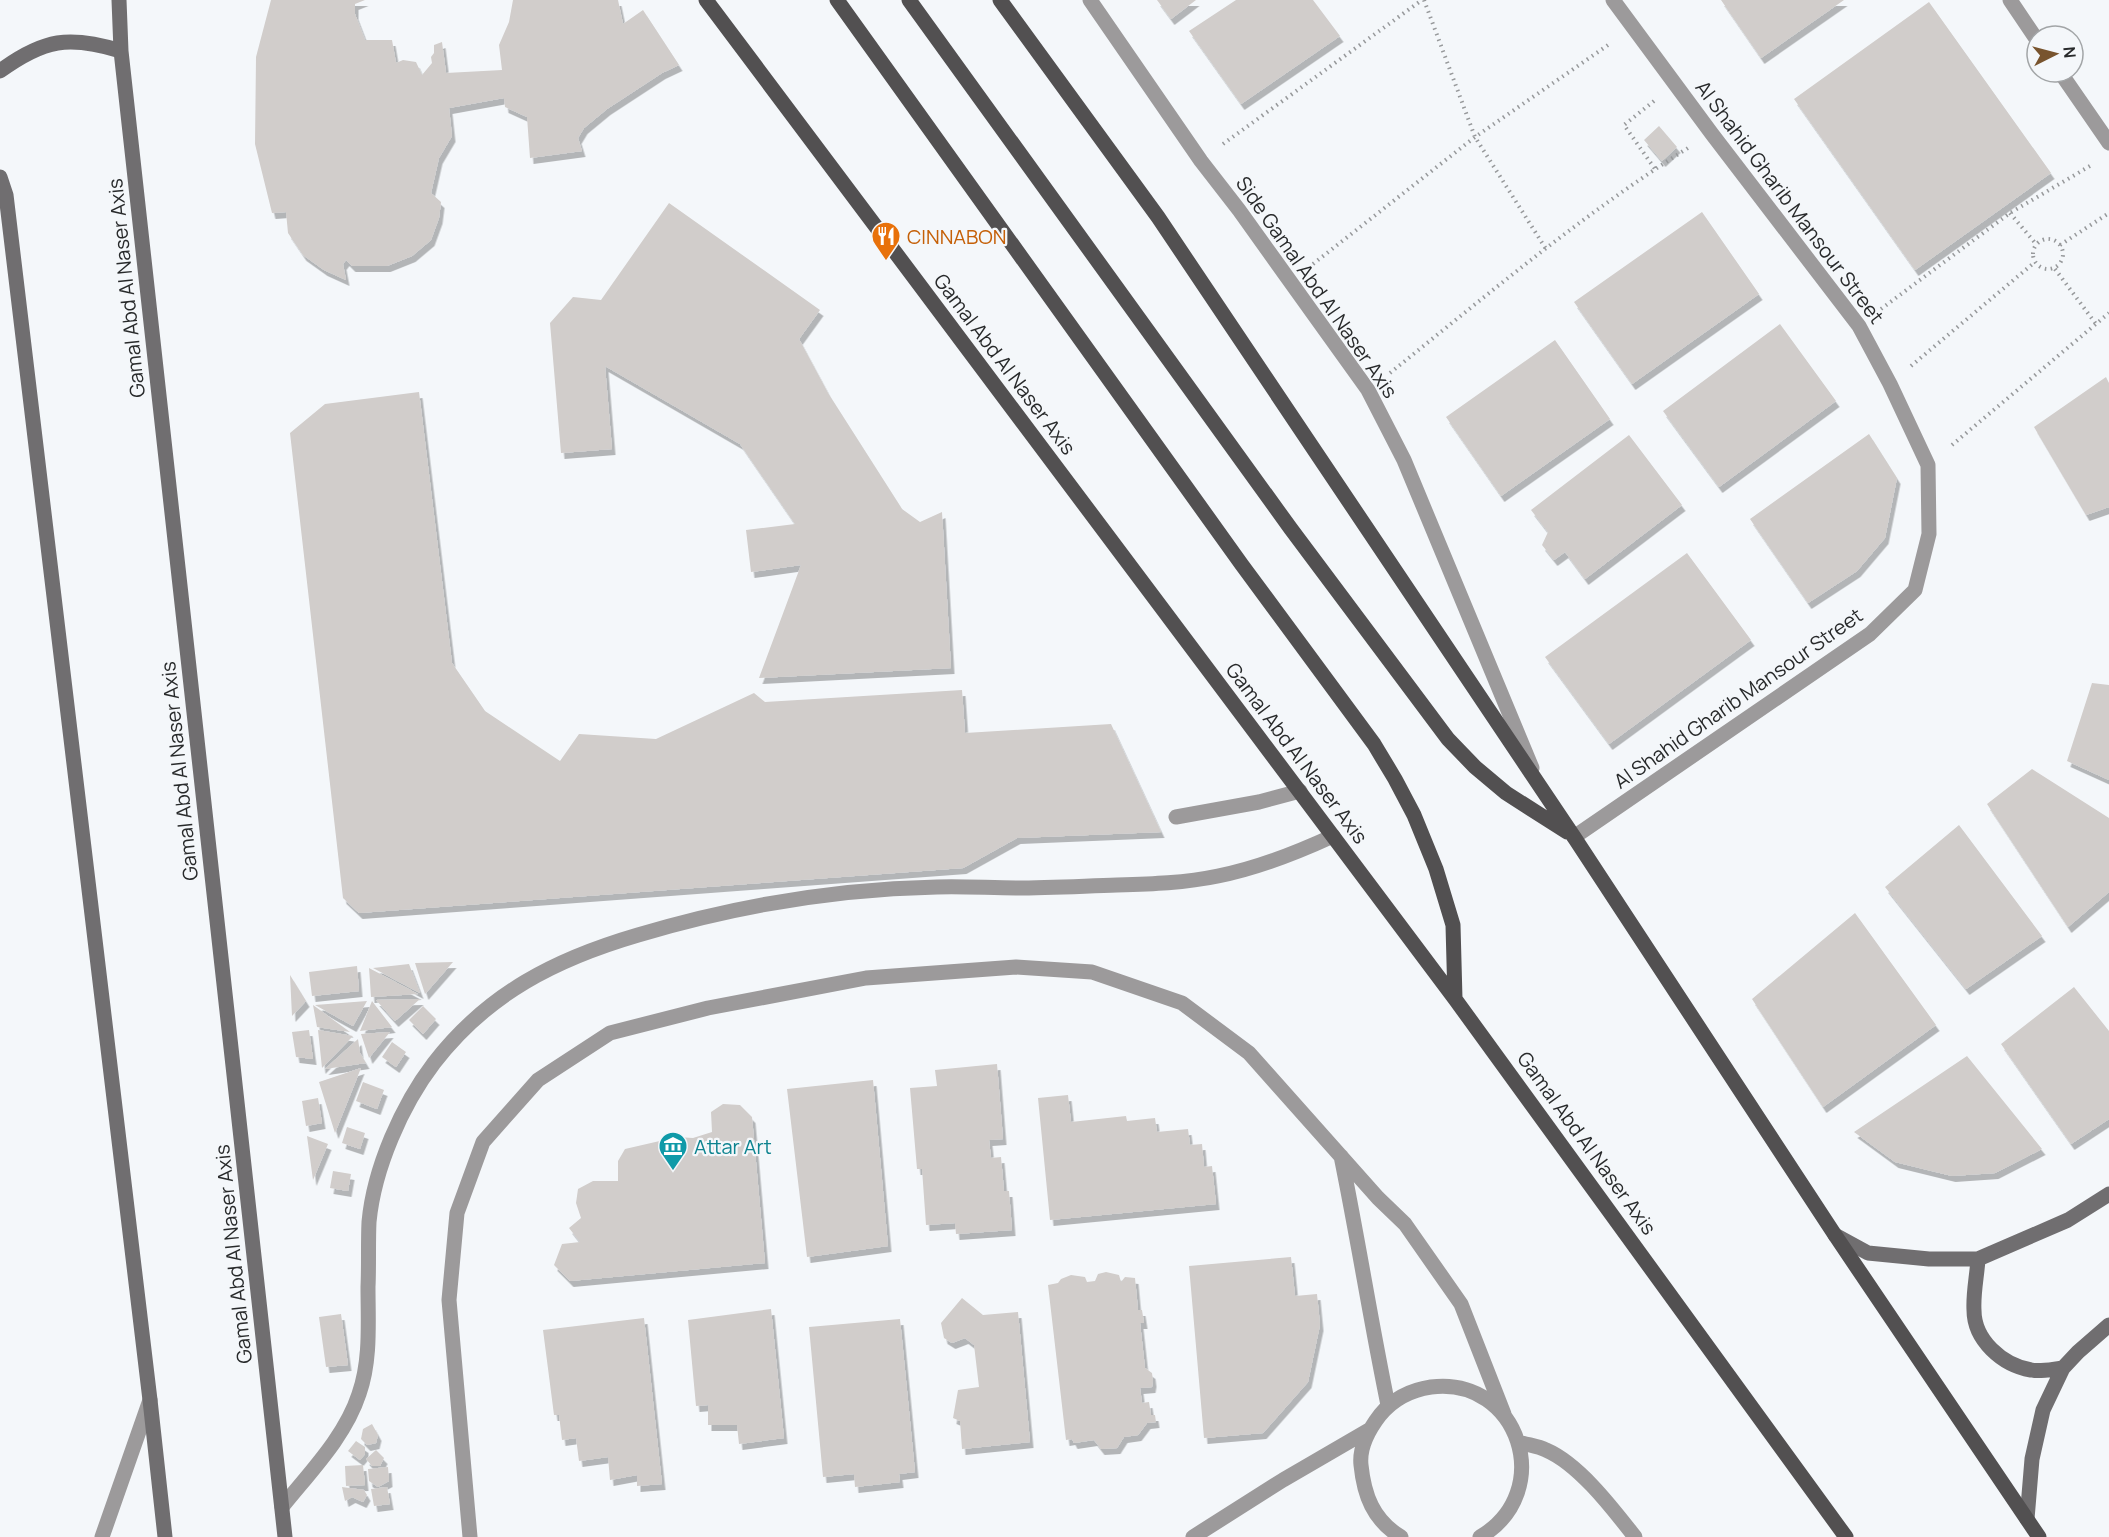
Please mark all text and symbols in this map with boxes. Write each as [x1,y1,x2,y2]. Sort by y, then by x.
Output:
north arrow [2025,24,2085,84]
text: N [2058,46,2081,59]
street label: Al Shahid Gharib Mansour Street [1690,75,1890,329]
street label: Side Gamal Abd Al Naser Axis [1230,171,1404,403]
street label: Gamal Abd Al Naser Axis [101,177,151,399]
restaurant icon: CINNABON [870,220,902,262]
place label: CINNABON [907,223,1006,250]
street label: Gamal Abd Al Naser Axis [928,268,1082,460]
street label: Al Shahid Gharib Mansour Street [1608,602,1868,794]
street label: Gamal Abd Al Naser Axis [1220,657,1374,849]
street label: Gamal Abd Al Naser Axis [154,660,204,882]
street label: Gamal Abd Al Naser Axis [1511,1046,1663,1240]
museum icon: Attar Art [657,1130,689,1172]
place label: Attar Art [694,1133,772,1160]
street label: Gamal Abd Al Naser Axis [208,1143,258,1365]

